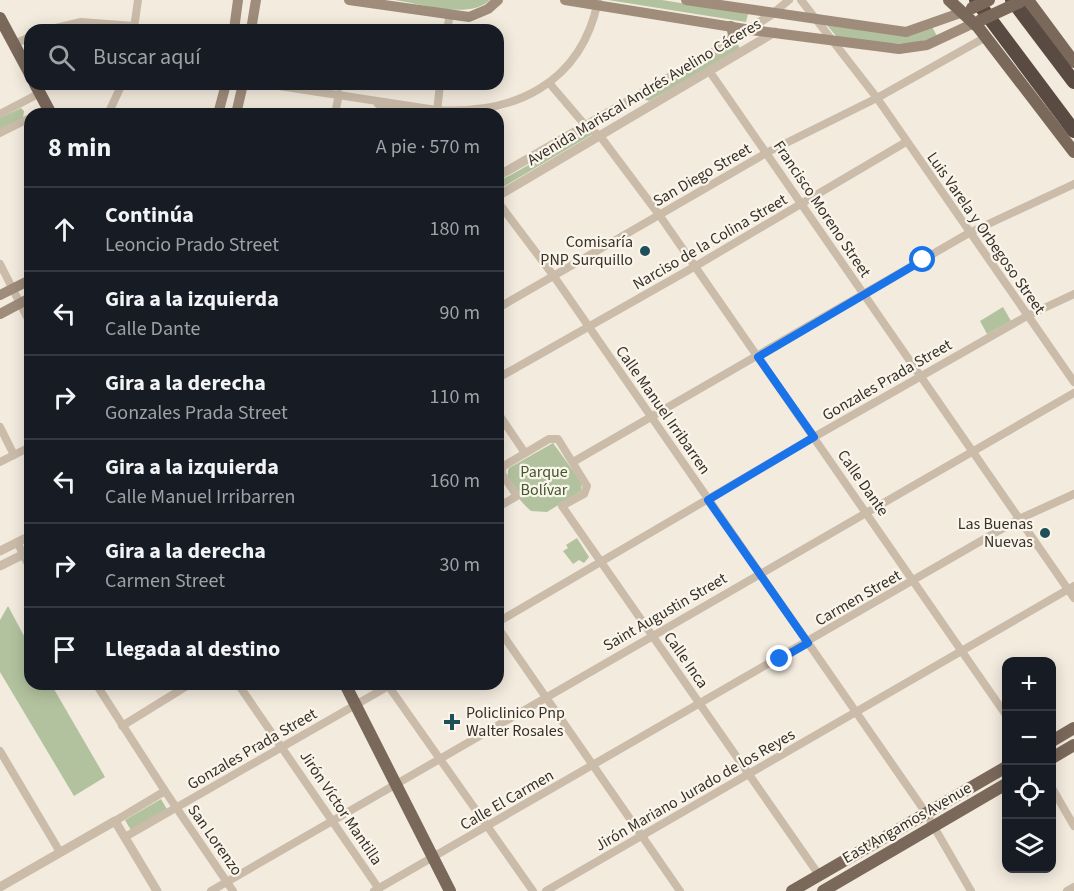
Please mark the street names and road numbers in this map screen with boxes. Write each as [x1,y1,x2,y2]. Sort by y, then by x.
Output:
street label: Avenida Mariscal Andrés Avelino Cáceres [523,13,765,171]
street label: Francisco Moreno Street [768,136,876,282]
street label: San Diego Street [649,138,756,212]
street label: Luis Varela y Orbegoso Street [922,147,1051,319]
street label: Narciso de la Colina Street [629,188,792,295]
street label: Gonzales Prada Street [818,334,956,426]
street label: Calle Manuel Irribarren [610,341,716,479]
street label: Calle Dante [832,445,894,521]
street label: Carmen Street [811,564,906,632]
street label: Saint Augustin Street [599,567,732,656]
street label: Calle Inca [658,627,714,693]
street label: Gonzales Prada Street [183,703,321,795]
street label: Jirón Mariano Jurado de los Reyes [591,723,799,856]
street label: Jirón Víctor Mantilla [294,746,388,870]
street label: Calle El Carmen [456,764,558,836]
street label: East Angamos Avenue [838,777,976,869]
street label: San Lorenzo [182,800,248,880]

